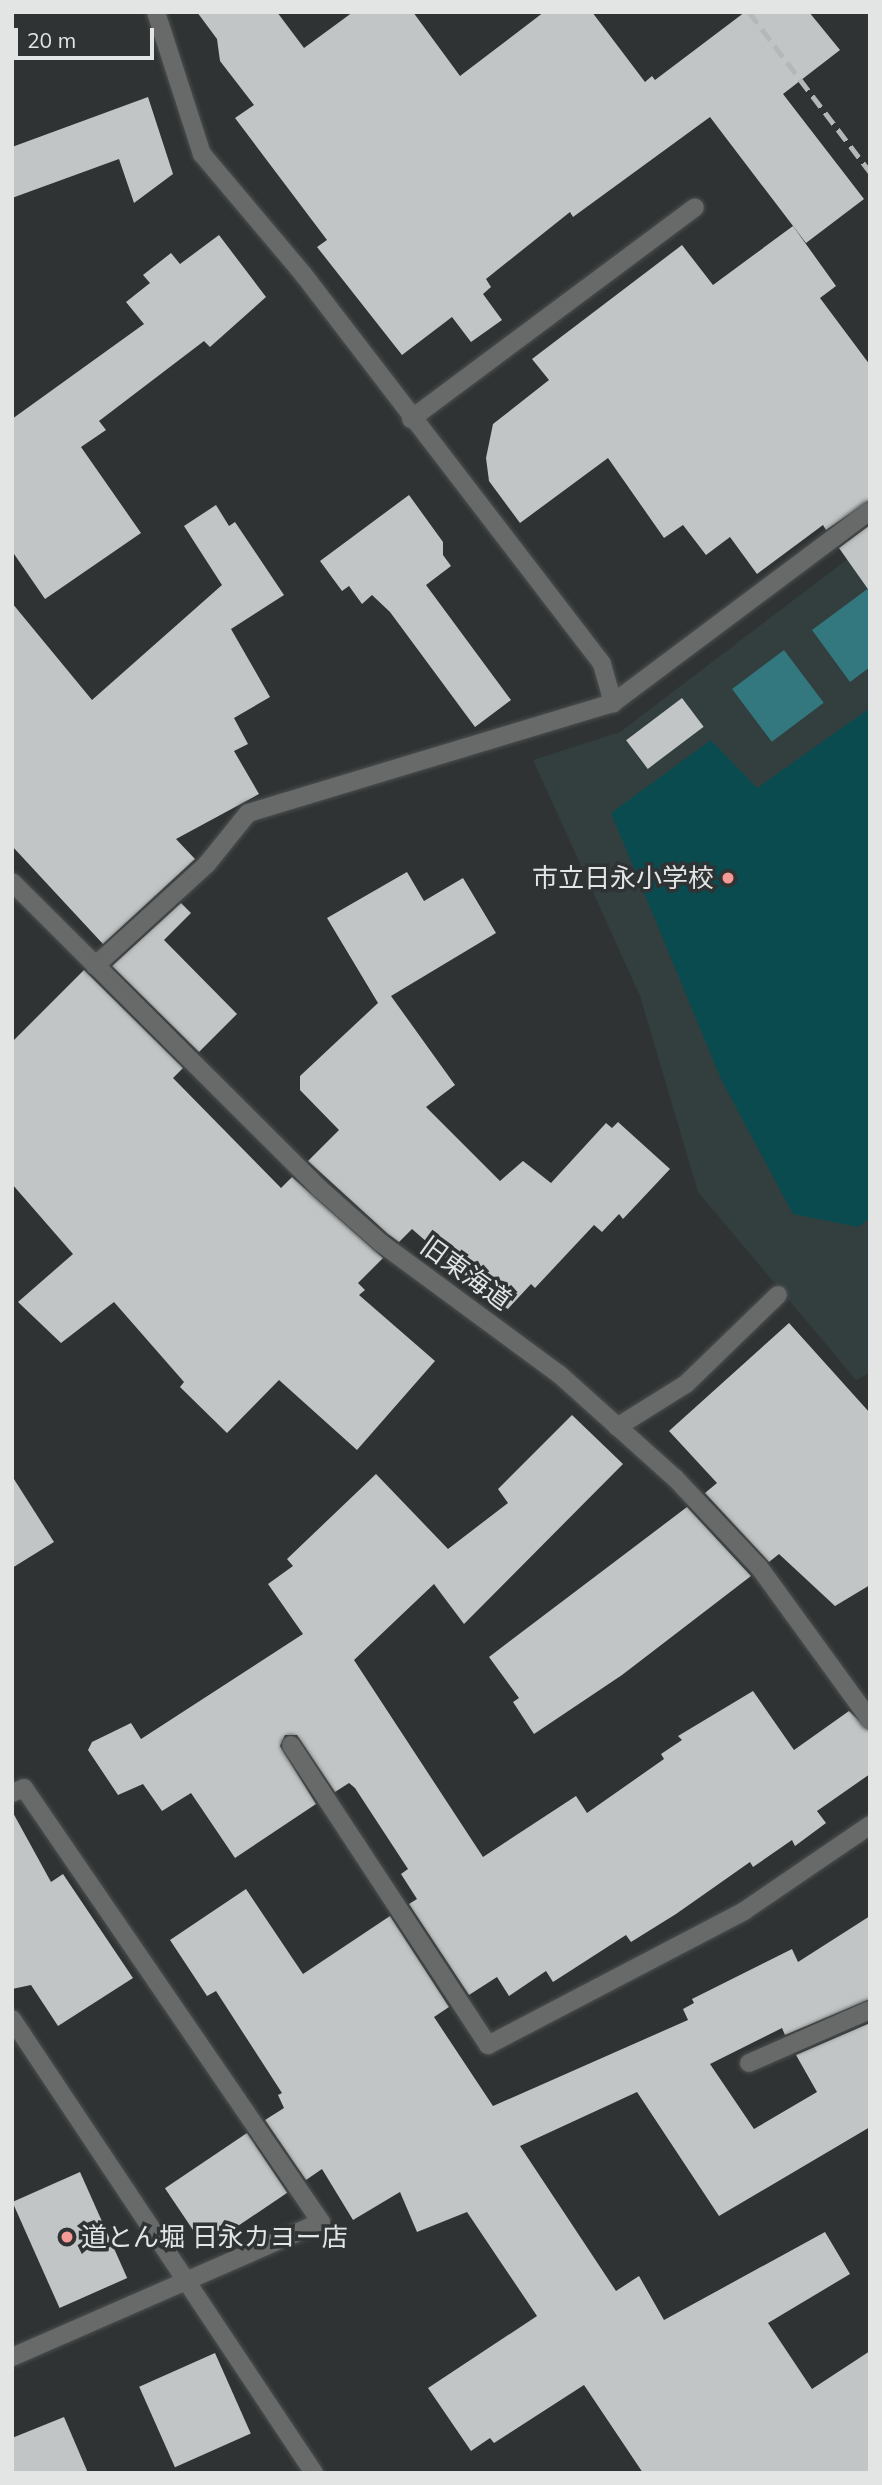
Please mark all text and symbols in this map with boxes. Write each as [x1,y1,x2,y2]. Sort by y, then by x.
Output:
scale bar [18,14,158,58]
text: 20 m [27,27,76,53]
place label: 市立日永小学校 [532,862,714,894]
marker: 市立日永小学校 [720,870,736,886]
street label: 旧東海道 [415,1230,517,1316]
place label: 道とん堀 日永カヨー店 [81,2221,348,2253]
marker: 道とん堀 日永カヨー店 [59,2229,75,2245]

